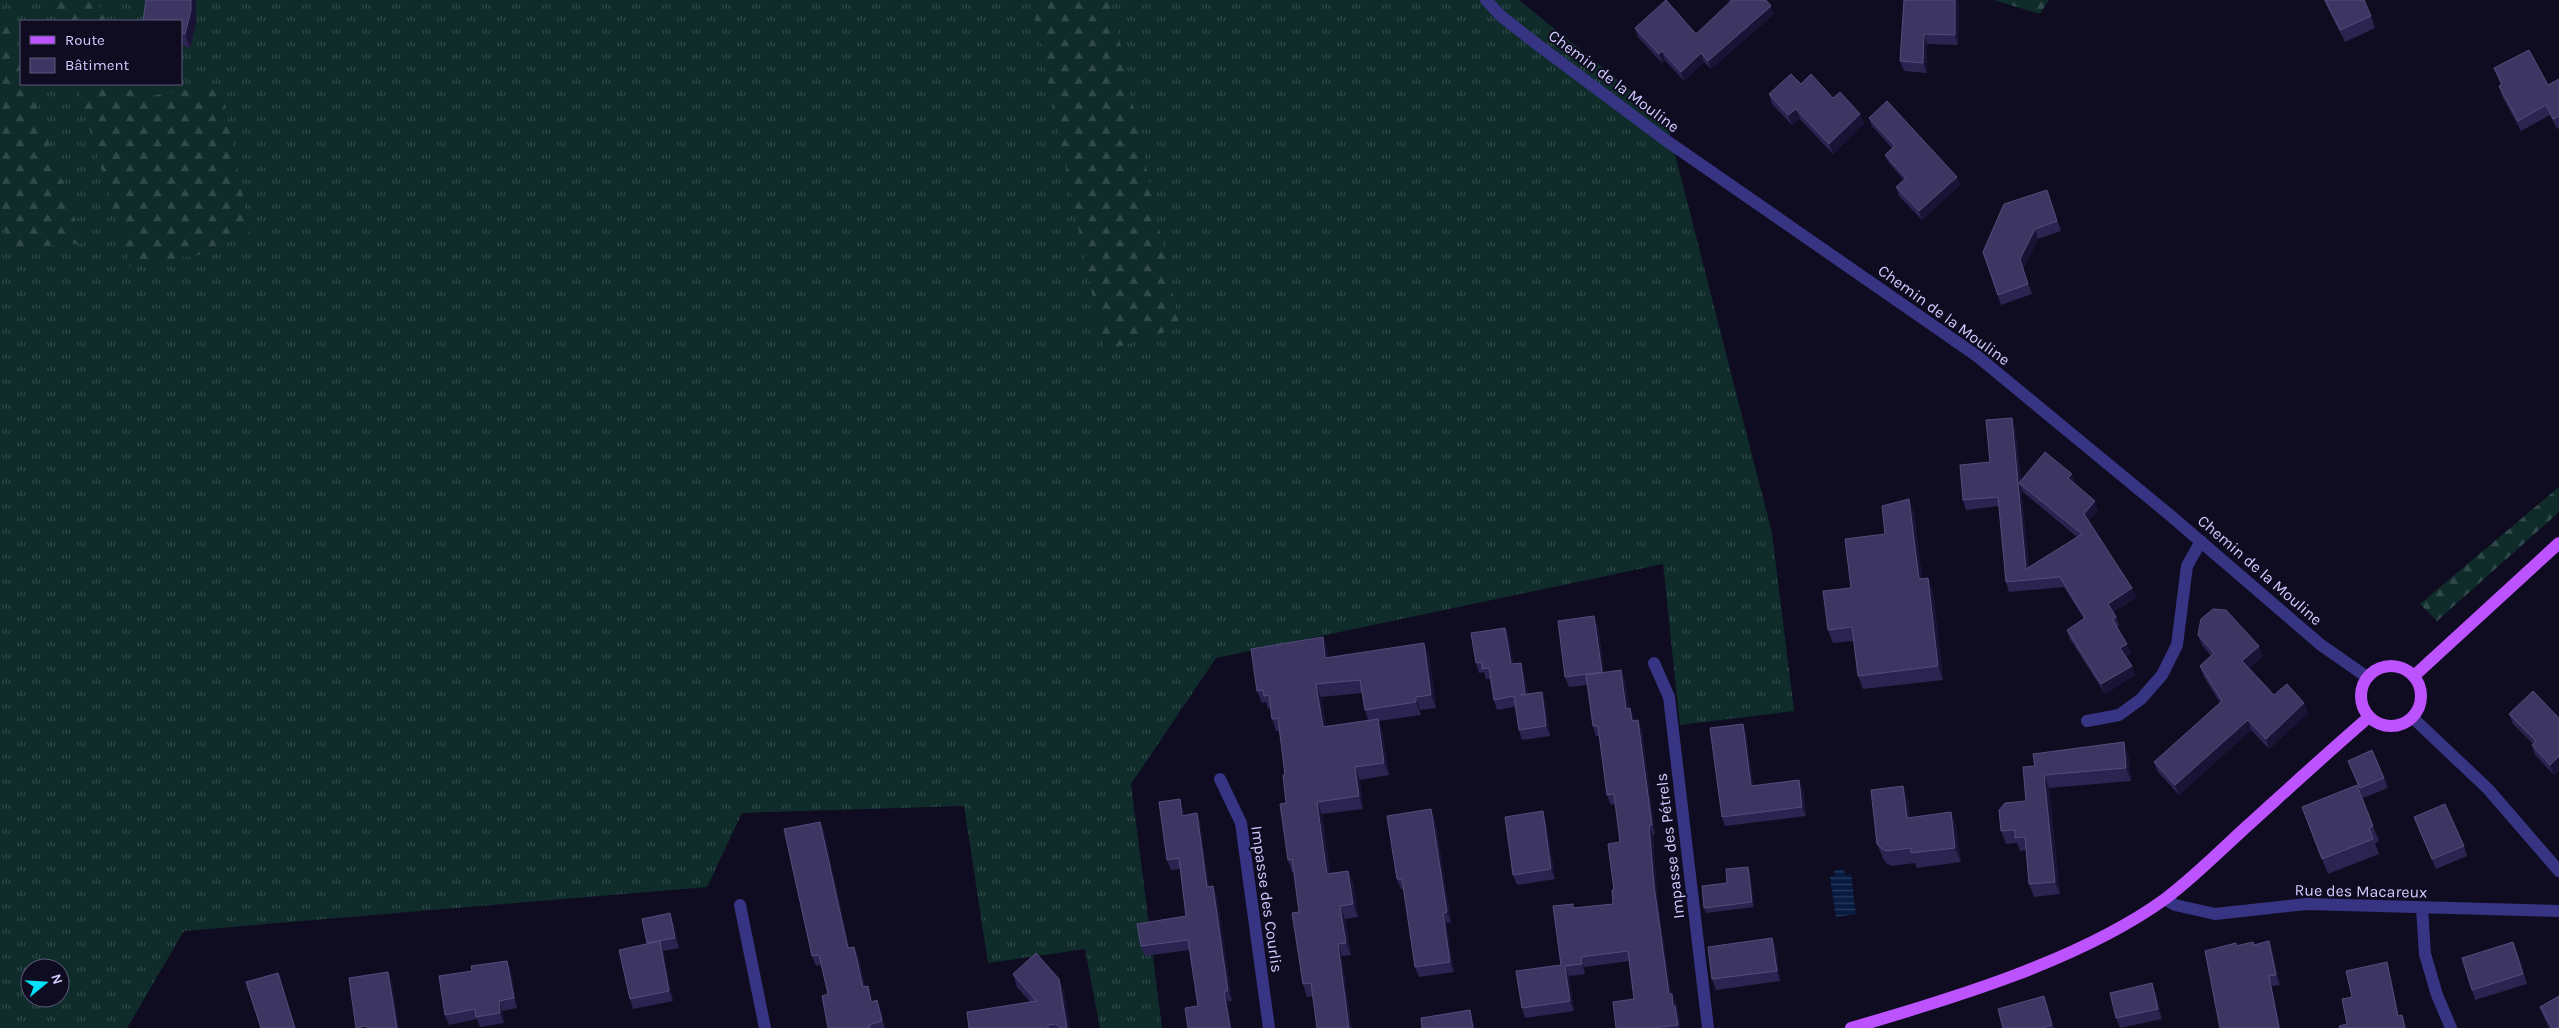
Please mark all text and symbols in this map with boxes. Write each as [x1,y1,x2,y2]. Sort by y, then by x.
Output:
legend [20,20,182,85]
street label: Chemin de la Mouline [1545,26,1683,136]
text: Route [65,31,105,49]
text: Bâtiment [65,56,129,74]
street label: Chemin de la Mouline [1874,261,2014,369]
street label: Chemin de la Mouline [2194,511,2326,629]
street label: Impasse des Pétrels [1652,772,1688,920]
street label: Impasse des Courlis [1247,824,1287,974]
street label: Rue des Macareux [2294,880,2428,902]
north arrow [20,958,70,1008]
text: N [47,972,67,987]

